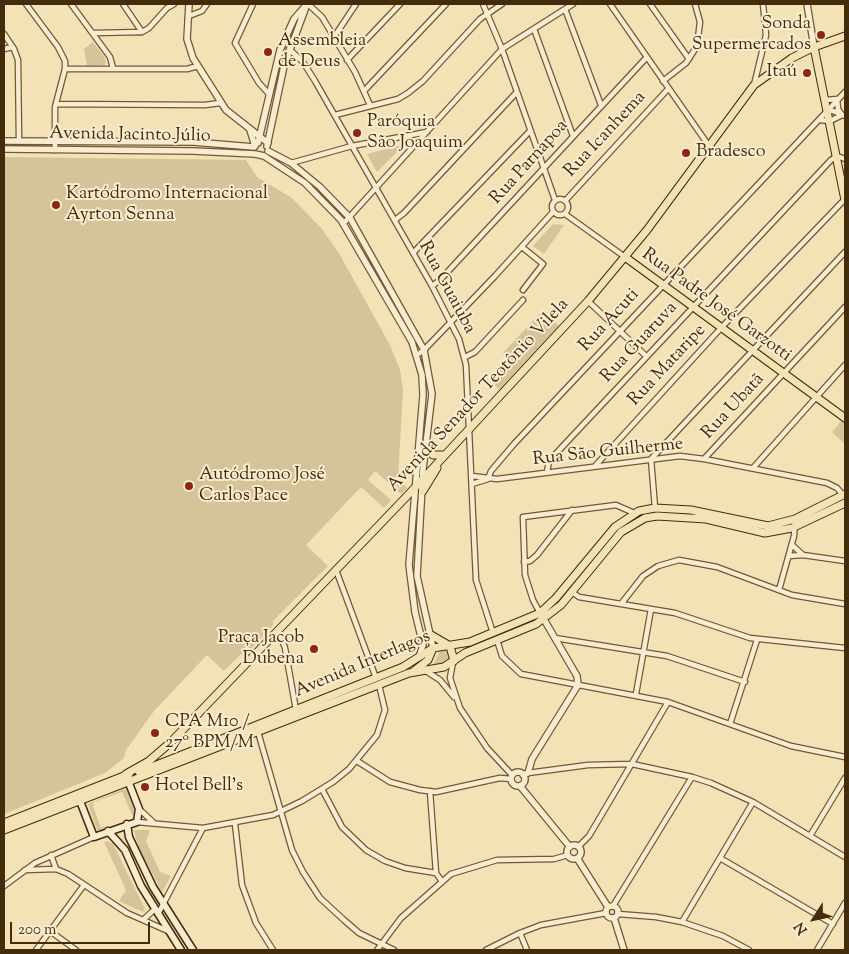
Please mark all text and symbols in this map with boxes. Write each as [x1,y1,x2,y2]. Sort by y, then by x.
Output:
place label: Sonda Supermercados [692,14,811,56]
marker: Sonda Supermercados [815,29,827,41]
place label: Assembleia de Deus [278,31,366,74]
marker: Assembleia de Deus [262,46,274,58]
place label: Itaú [767,62,797,84]
marker: Itaú [801,67,813,79]
street label: Rua Icanhema [561,87,651,183]
place label: Paróquia São Joaquim [367,112,463,154]
street label: Rua Parnapoa [486,116,574,210]
street label: Avenida Jacinto Júlio [49,124,211,148]
marker: Paróquia São Joaquim [351,127,363,139]
place label: Bradesco [696,142,766,164]
marker: Bradesco [680,147,692,159]
place label: Kartódromo Internacional Ayrton Senna [66,184,268,226]
marker: Kartódromo Internacional Ayrton Senna [50,199,62,211]
street label: Rua Guaiuba [413,238,479,338]
street label: Rua Padre José Garzotti [637,244,795,368]
street label: Rua Acuti [575,285,645,357]
street label: Avenida Senador Teotônio Vilela [384,295,574,497]
street label: Rua Guaruva [597,298,683,388]
street label: Rua Mataripe [625,321,711,411]
street label: Rua Ubatã [698,370,770,444]
street label: Rua São Guilherme [532,434,684,472]
place label: Autódromo José Carlos Pace [199,465,325,508]
marker: Autódromo José Carlos Pace [183,480,195,492]
street label: Avenida Interlagos [292,627,434,703]
place label: Praça Jacob Dubena [218,628,304,670]
marker: Praça Jacob Dubena [308,643,320,655]
place label: CPA M10 / 27º BPM/M [165,712,254,754]
marker: CPA M10 / 27º BPM/M [149,727,161,739]
place label: Hotel Bell's [155,776,243,798]
marker: Hotel Bell's [139,781,151,793]
north arrow [789,894,839,944]
scale bar [12,912,152,944]
text: N [790,917,813,938]
text: 200 m [18,920,57,941]

